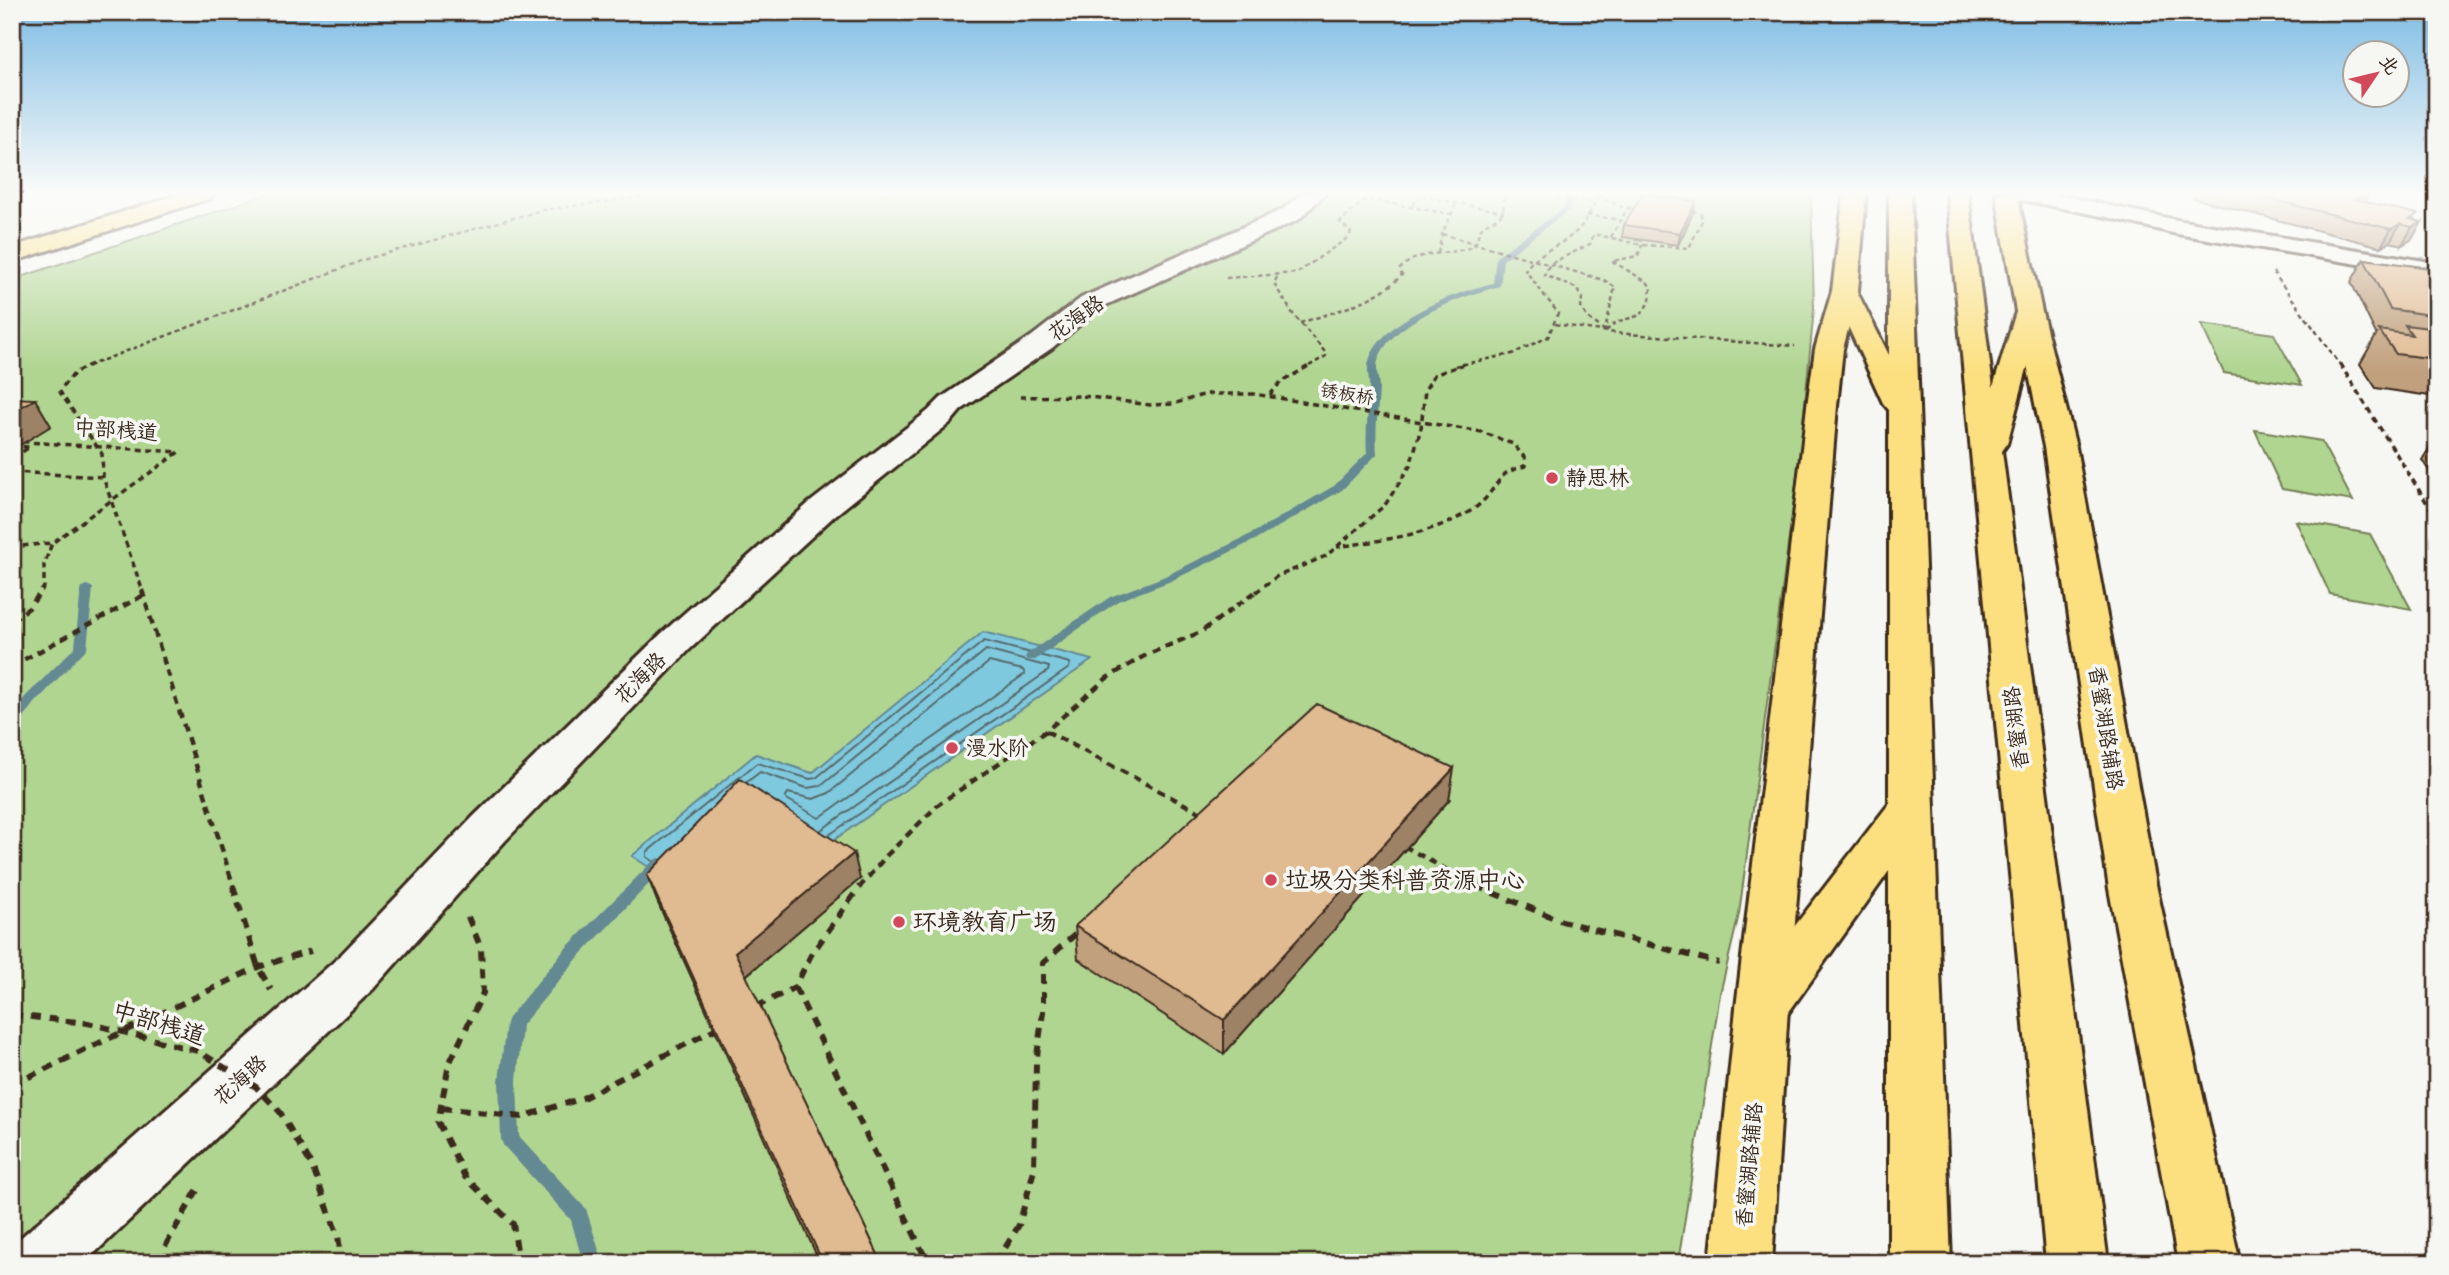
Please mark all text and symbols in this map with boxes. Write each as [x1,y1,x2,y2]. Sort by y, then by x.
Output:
north arrow [2340,38,2410,108]
text: 北 [2374,50,2405,79]
street label: 花海路 [1042,288,1110,348]
street label: 锈板桥 [1318,378,1376,410]
street label: 中部栈道 [73,413,159,447]
place label: 静思林 [1566,464,1629,492]
marker: 静思林 [1544,470,1560,486]
street label: 花海路 [608,646,672,710]
street label: 香蜜湖路辅路 [2082,664,2130,792]
street label: 香蜜湖路 [1997,685,2035,771]
place label: 漫水阶 [966,734,1029,762]
marker: 漫水阶 [944,740,960,756]
place label: 垃圾分类科普资源中心 [1285,864,1525,896]
marker: 垃圾分类科普资源中心 [1263,872,1279,888]
place label: 环境教育广场 [913,906,1057,938]
marker: 环境教育广场 [891,914,907,930]
street label: 中部栈道 [108,994,210,1052]
street label: 花海路 [207,1049,273,1111]
street label: 香蜜湖路辅路 [1730,1101,1768,1229]

